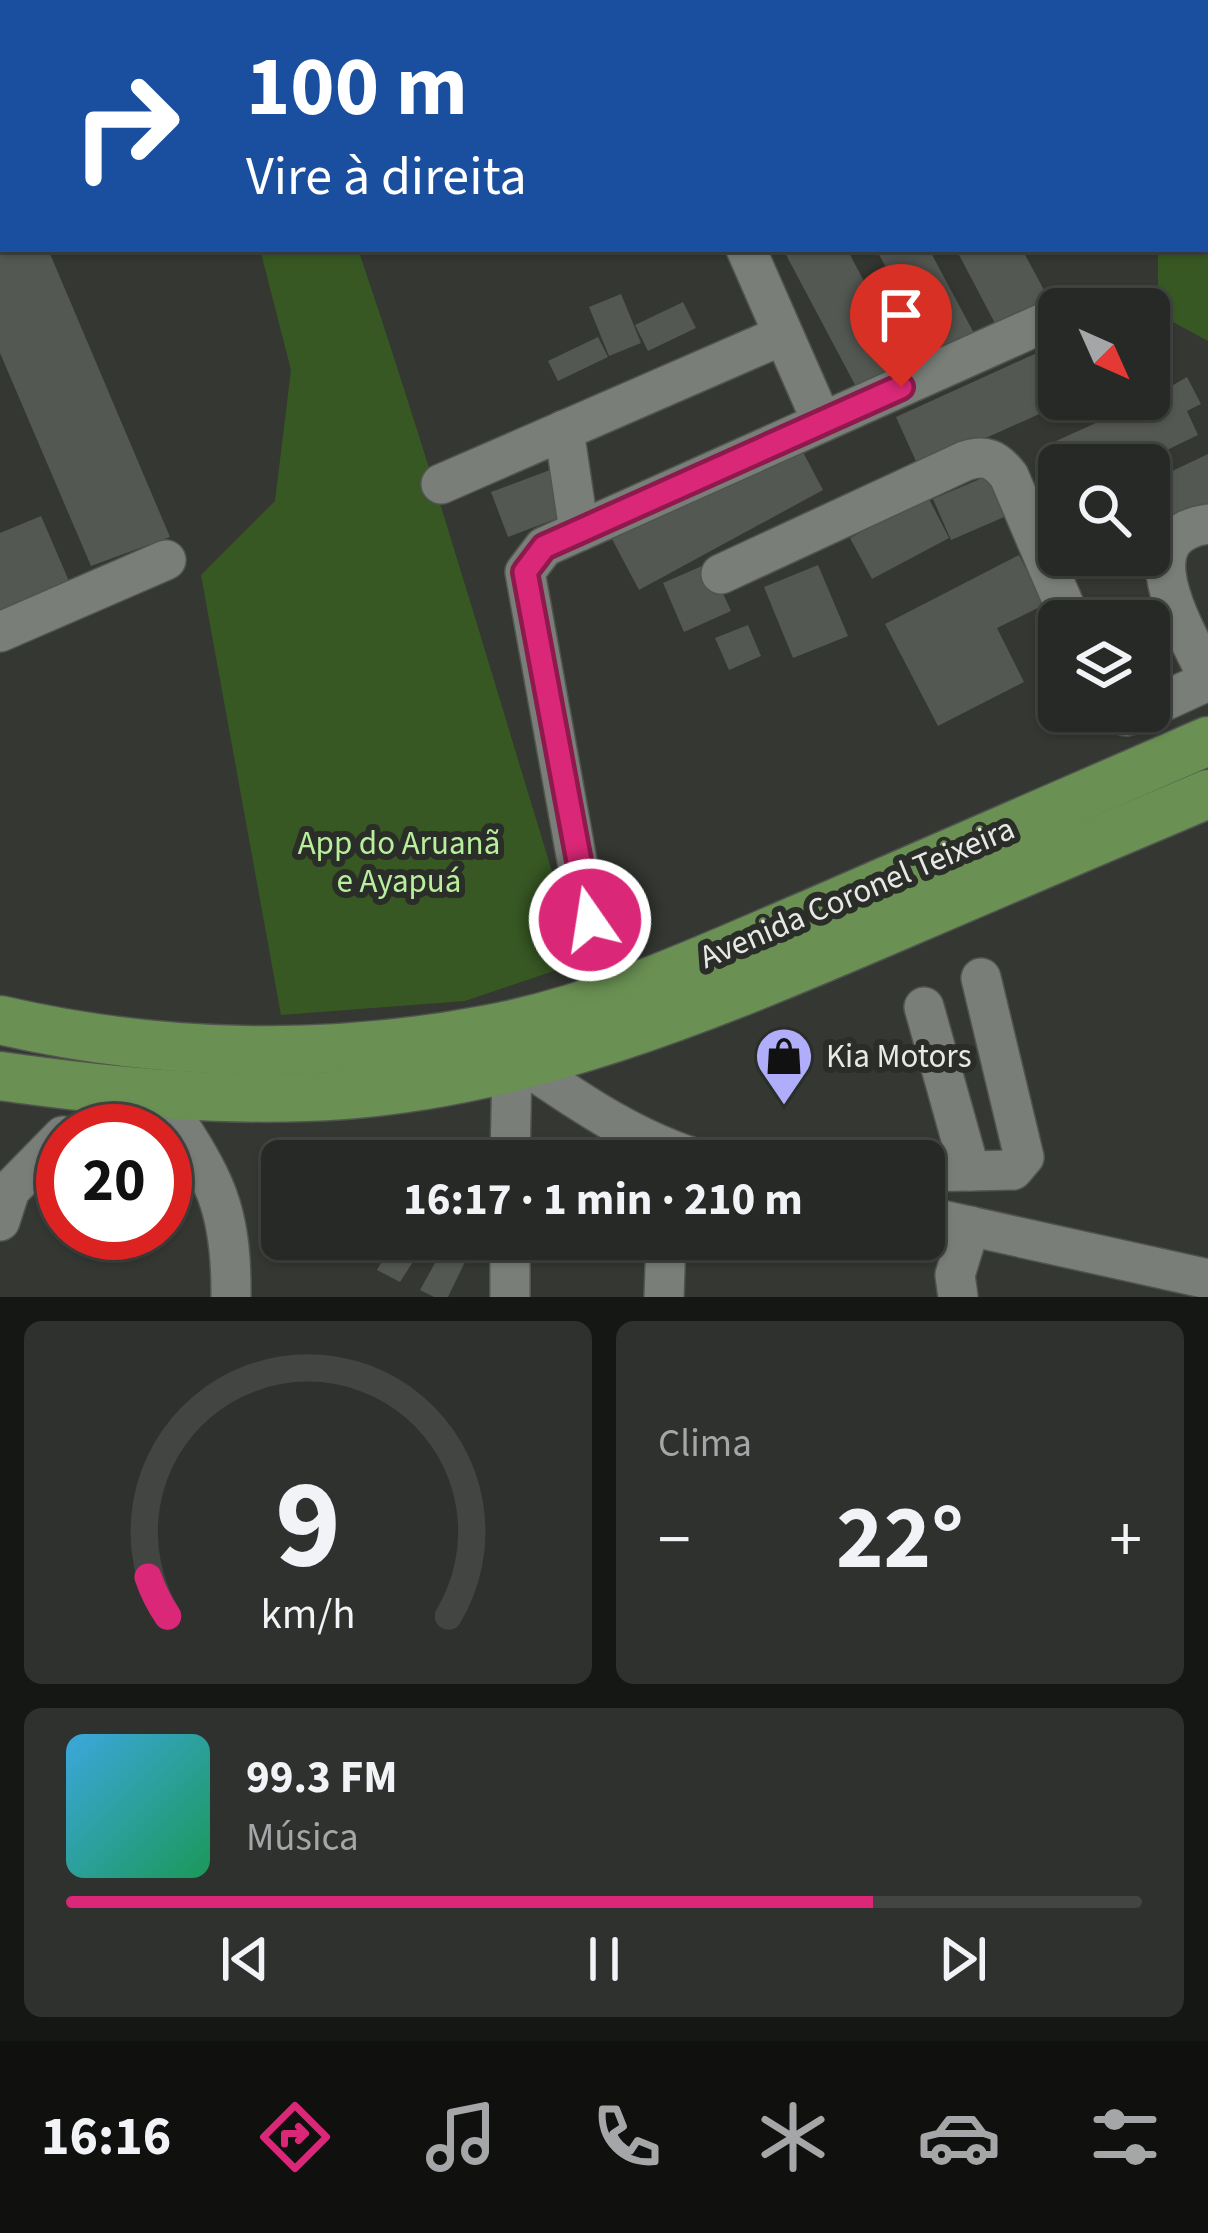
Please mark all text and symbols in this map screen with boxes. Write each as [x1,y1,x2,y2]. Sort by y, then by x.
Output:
text: 100 m [246,28,468,148]
icon: right [48,48,204,204]
text: Vire à direita [246,139,527,216]
pin [850,264,952,387]
icon: arrive [868,282,934,348]
north arrow [1038,288,1170,420]
map controls [1038,288,1170,732]
button: search [1038,444,1170,576]
button: layers [1038,600,1170,732]
street label: Avenida Coronel Teixeira [692,805,1022,981]
park label: App do Aruanã e Ayapuá [298,820,500,905]
position arrow [527,857,653,983]
shop icon: Kia Motors [753,1025,815,1107]
place label: Kia Motors [826,1033,972,1080]
speed limit sign: 20 [36,1104,192,1260]
text: 16:17 · 1 min · 210 m [403,1168,803,1232]
text: Clima [658,1416,752,1472]
text: 9 [275,1437,341,1615]
text: 22° [836,1475,964,1603]
text: − [658,1493,691,1587]
text: + [1109,1493,1142,1587]
text: km/h [260,1583,356,1644]
text: 99.3 FM [246,1746,398,1810]
text: Música [246,1810,359,1866]
icon: previous [212,1926,278,1992]
icon: pause [571,1926,637,1992]
icon: next [930,1926,996,1992]
icon: directions [253,2095,337,2179]
icon: music [419,2095,503,2179]
icon: phone [585,2095,669,2179]
icon: climate [751,2095,835,2179]
icon: car [917,2095,1001,2179]
icon: filters [1083,2095,1167,2179]
text: 16:16 [41,2099,171,2176]

